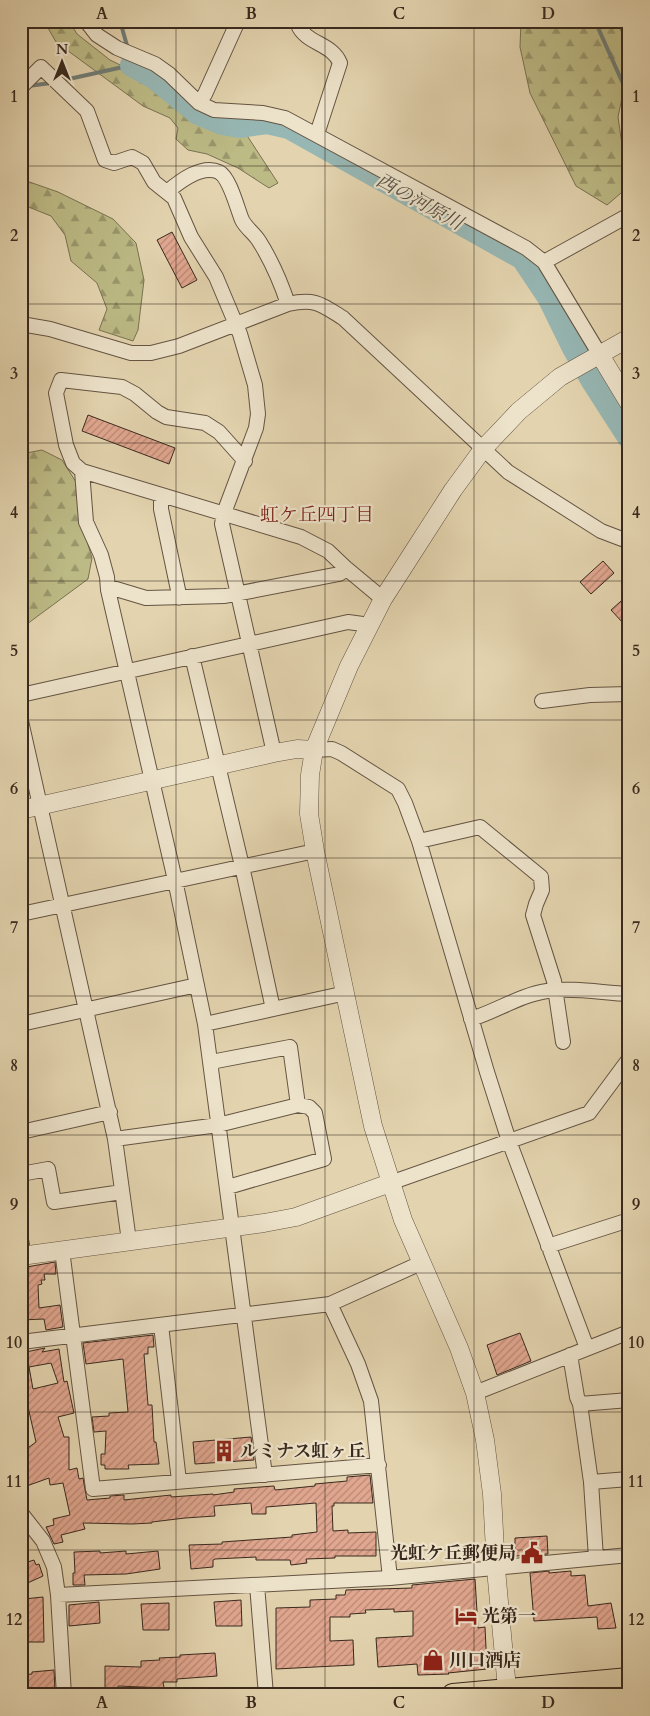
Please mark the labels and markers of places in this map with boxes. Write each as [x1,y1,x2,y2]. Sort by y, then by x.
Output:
building icon: ルミナス虹ヶ丘 [211,1438,237,1464]
place label: ルミナス虹ヶ丘 [240,1439,365,1464]
public building icon: 光虹ケ丘郵便局 [519,1540,545,1566]
place label: 光虹ケ丘郵便局 [390,1541,516,1566]
hotel icon: 光第一 [453,1603,479,1629]
place label: 光第一 [482,1604,536,1629]
shop icon: 川口酒店 [420,1647,446,1673]
place label: 川口酒店 [449,1648,521,1673]

